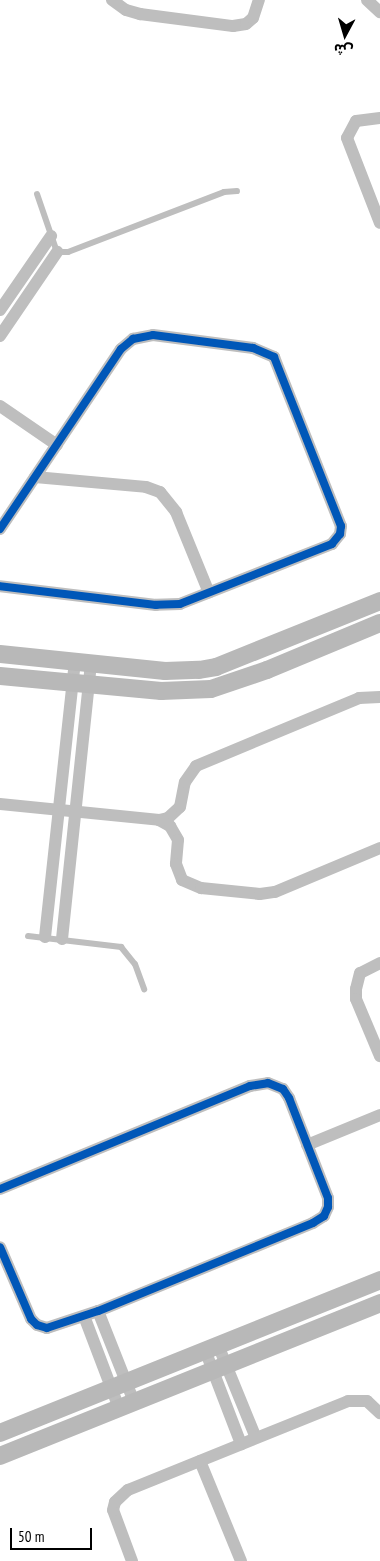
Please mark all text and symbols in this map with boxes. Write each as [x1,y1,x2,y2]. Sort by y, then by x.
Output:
north arrow [320,10,370,60]
text: ش [333,40,354,60]
scale bar [12,1518,95,1550]
text: 50 m [18,1527,44,1546]

